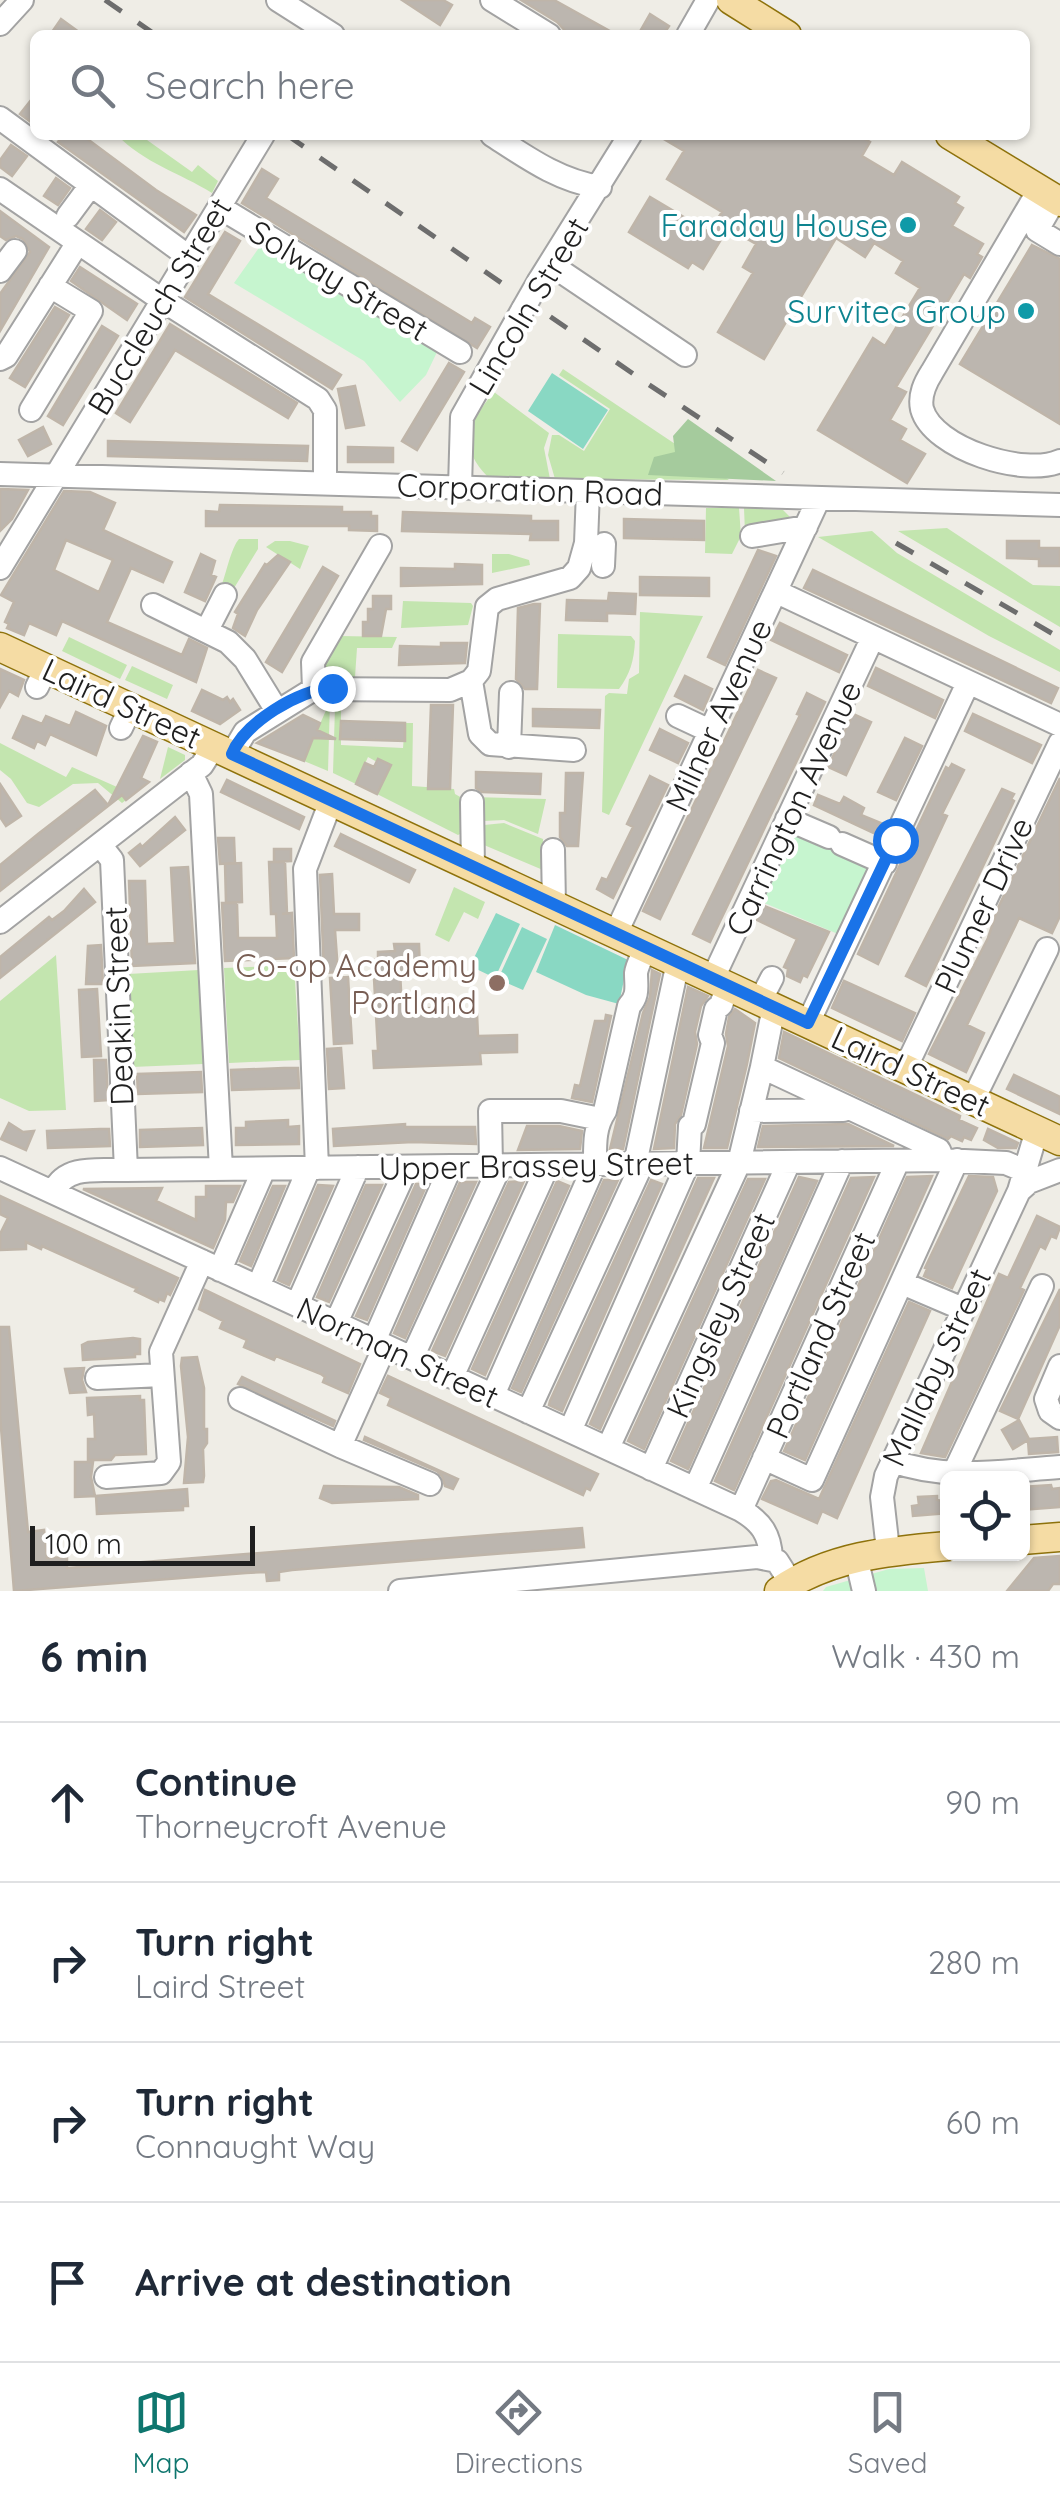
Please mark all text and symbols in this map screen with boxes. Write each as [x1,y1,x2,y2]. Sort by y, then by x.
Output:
search box [30,30,1030,140]
icon: search [65,58,120,113]
text: Search here [145,61,355,109]
street label: Buccleuch Street [78,190,240,422]
place label: Faraday House [660,205,888,245]
street label: Lincoln Street [459,210,597,402]
street label: Solway Street [242,211,436,349]
marker: Faraday House [897,214,919,236]
place label: Survitec Group [787,291,1006,331]
marker: Survitec Group [1015,300,1037,322]
street label: Corporation Road [396,464,664,514]
street label: Milner Avenue [656,612,780,818]
street label: Laird Street [36,649,208,757]
route end [310,666,356,712]
street label: Carrington Avenue [716,674,870,942]
street label: Plumer Drive [925,811,1041,999]
route start [873,818,919,864]
street label: Deakin Street [95,906,141,1106]
place label: Co-op Academy Portland [235,945,477,1022]
marker: Co-op Academy Portland [486,972,508,994]
street label: Laird Street [825,1017,997,1125]
street label: Upper Brassey Street [378,1142,694,1188]
street label: Kingsley Street [657,1206,783,1424]
street label: Portland Street [757,1225,883,1445]
street label: Mallaby Street [873,1262,999,1472]
street label: Norman Street [291,1288,505,1416]
map controls [940,1471,1030,1561]
button: locate [940,1471,1030,1561]
scale bar [30,1521,255,1566]
text: 100 m [45,1526,122,1561]
text: 6 min [40,1630,149,1683]
text: Walk · 430 m [831,1636,1020,1676]
text: Continue [135,1758,297,1806]
icon: ahead [40,1775,95,1830]
text: 90 m [945,1782,1020,1822]
text: Thorneycroft Avenue [135,1806,447,1846]
text: Turn right [135,1918,314,1966]
icon: right [40,1935,95,1990]
text: 280 m [928,1942,1020,1982]
text: Laird Street [135,1966,305,2006]
text: Turn right [135,2078,314,2126]
icon: right [40,2095,95,2150]
text: 60 m [946,2102,1020,2142]
text: Connaught Way [135,2126,375,2166]
icon: arrive [40,2255,95,2310]
text: Arrive at destination [135,2258,512,2306]
tab: Map [132,2385,190,2480]
tab: Directions [454,2385,583,2480]
tab: Saved [848,2385,928,2480]

